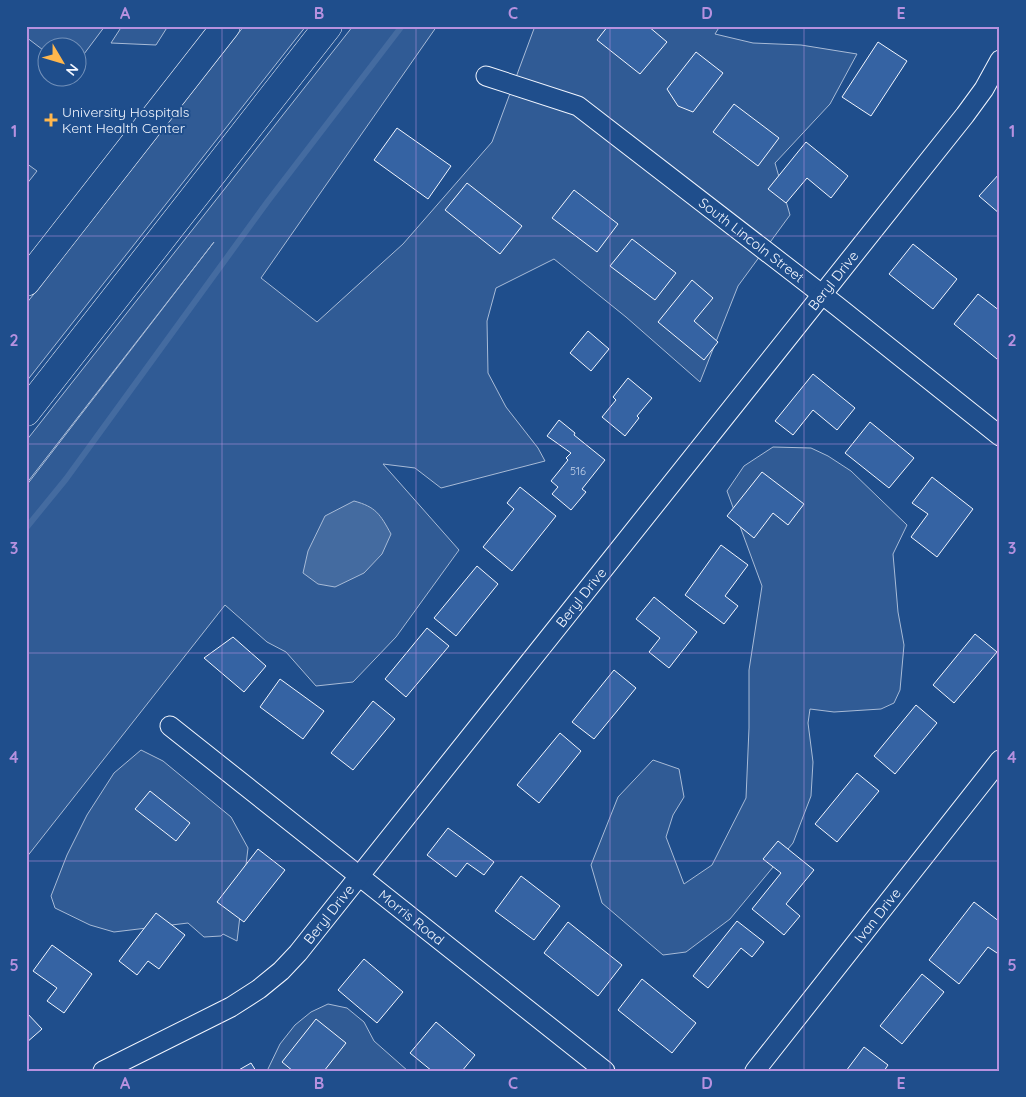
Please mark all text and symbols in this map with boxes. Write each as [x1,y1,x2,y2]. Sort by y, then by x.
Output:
text: A [120,3,131,23]
text: B [314,3,324,23]
text: C [508,3,518,23]
text: D [701,3,713,23]
text: E [896,3,906,23]
north arrow [38,38,88,88]
text: N [62,60,83,80]
place label: University Hospitals Kent Health Center [62,103,189,137]
marker: University Hospitals Kent Health Center [44,113,58,127]
text: 1 [11,121,17,141]
text: 1 [1009,121,1015,141]
street label: South Lincoln Street [695,194,808,287]
street label: Beryl Drive [804,247,862,314]
text: 2 [9,330,19,350]
text: 2 [1007,330,1017,350]
house number: 516 [570,464,586,478]
text: 3 [10,538,18,558]
text: 3 [1008,538,1016,558]
street label: Beryl Drive [552,564,610,631]
text: 4 [9,747,19,767]
text: 4 [1007,747,1017,767]
street label: Beryl Drive [300,881,358,948]
street label: Ivan Drive [850,884,905,947]
street label: Morris Road [375,886,448,949]
text: 5 [9,955,19,975]
text: 5 [1007,955,1017,975]
text: A [120,1073,131,1093]
text: B [314,1073,324,1093]
text: C [508,1073,518,1093]
text: D [701,1073,713,1093]
text: E [896,1073,906,1093]

